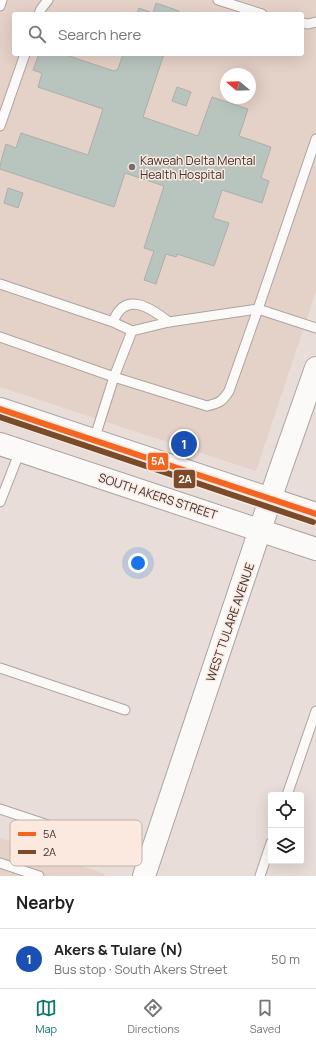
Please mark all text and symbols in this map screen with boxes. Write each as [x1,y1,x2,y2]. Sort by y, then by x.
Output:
search box [12,12,304,56]
icon: search [26,23,48,45]
text: Search here [58,24,141,45]
north arrow [220,68,256,104]
place label: Kaweah Delta Mental Health Hospital [140,152,256,183]
marker: Kaweah Delta Mental Health Hospital [127,162,137,172]
pin: 1 [171,429,197,459]
line badge: 5A [147,452,169,471]
text: 5A [151,453,166,468]
street label: SOUTH AKERS STREET [96,469,220,524]
line badge: 2A [173,469,196,489]
text: 2A [178,471,192,486]
your location [128,553,148,573]
street label: WEST TULARE AVENUE [202,560,258,684]
map controls [268,792,304,864]
button: locate [268,792,304,828]
legend [10,820,142,866]
text: 5A [43,826,56,841]
button: layers [268,828,304,864]
text: 2A [43,844,56,859]
text: Nearby [16,891,74,914]
text: Akers & Tulare (N) [54,939,184,960]
text: 1 [26,950,32,968]
text: 50 m [271,950,300,968]
text: Bus stop · South Akers Street [54,960,228,978]
tab: Map [35,997,57,1036]
tab: Directions [127,997,180,1036]
tab: Saved [250,997,281,1036]

